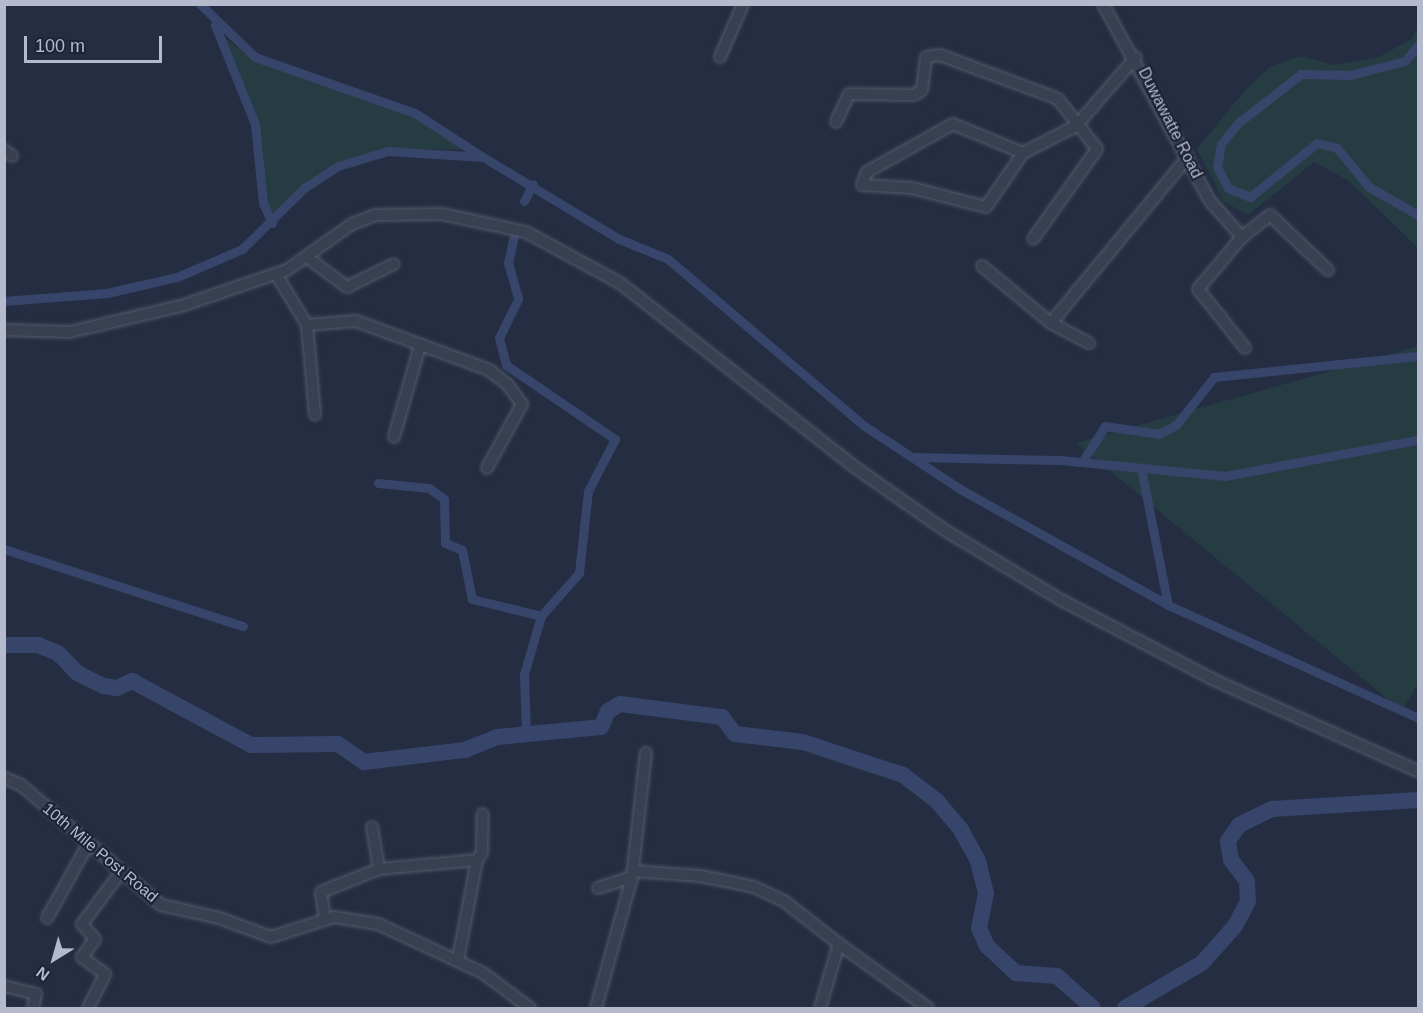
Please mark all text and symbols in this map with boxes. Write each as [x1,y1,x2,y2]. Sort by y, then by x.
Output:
scale bar [27,24,165,62]
text: 100 m [35,36,85,56]
street label: Duwawatte Road [1134,64,1206,182]
street label: 10th Mile Post Road [39,799,161,907]
north arrow [24,929,84,989]
text: N [33,964,53,984]

